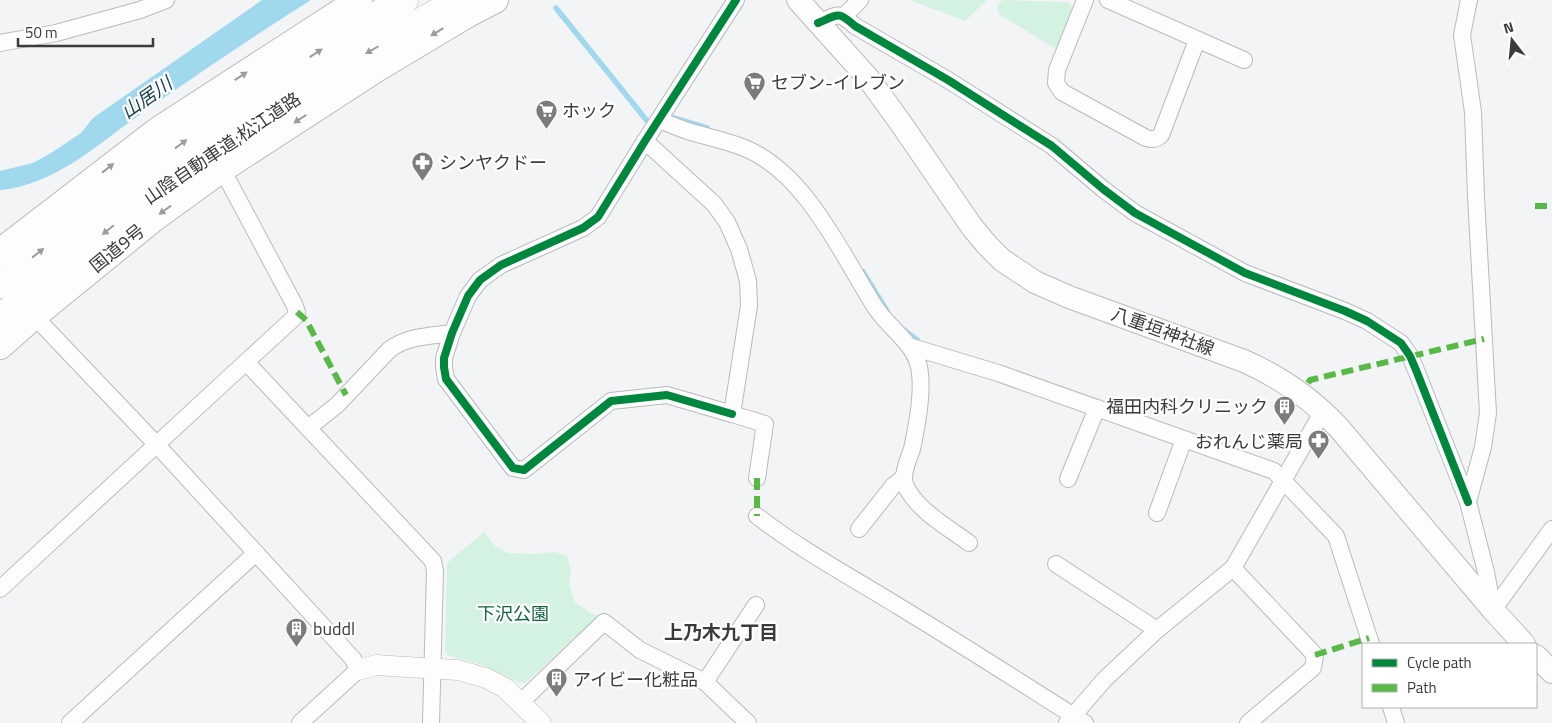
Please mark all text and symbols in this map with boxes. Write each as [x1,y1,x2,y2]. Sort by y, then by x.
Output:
scale bar [18,15,152,47]
north arrow [1487,15,1537,65]
text: N [1501,16,1516,38]
text: 50 m [25,21,58,44]
one-way arrow [431,28,444,37]
one-way arrow [364,46,379,54]
one-way arrow [309,48,322,58]
water label: 山居川 [114,68,179,125]
place label: セブン-イレブン [771,69,905,96]
supermarket icon: セブン-イレブン [743,70,767,101]
one-way arrow [235,71,248,80]
street label: 山陰自動車道;松江道路 [138,85,306,211]
place label: ホック [562,97,616,124]
supermarket icon: ホック [534,98,558,129]
one-way arrow [293,114,306,123]
one-way arrow [174,138,187,149]
place label: シンヤクドー [439,149,547,176]
pharmacy icon: シンヤクドー [411,150,435,181]
one-way arrow [101,163,114,174]
one-way arrow [158,205,172,215]
street label: 国道9号 [84,217,150,279]
one-way arrow [102,225,115,236]
one-way arrow [31,247,44,258]
street label: 八重垣神社線 [1108,300,1218,362]
place label: 福田内科クリニック [1106,393,1268,420]
building icon: 福田内科クリニック [1272,394,1296,425]
place label: おれんじ薬局 [1195,428,1303,455]
pharmacy icon: おれんじ薬局 [1307,429,1331,460]
park label: 下沢公園 [477,600,549,627]
place label: buddl [313,615,355,642]
building icon: buddl [285,616,309,647]
district label: 上乃木九丁目 [664,617,778,646]
legend [1362,643,1537,708]
text: Cycle path [1407,651,1472,674]
place label: アイビー化粧品 [573,666,698,693]
building icon: アイビー化粧品 [545,667,569,698]
text: Path [1407,676,1437,699]

